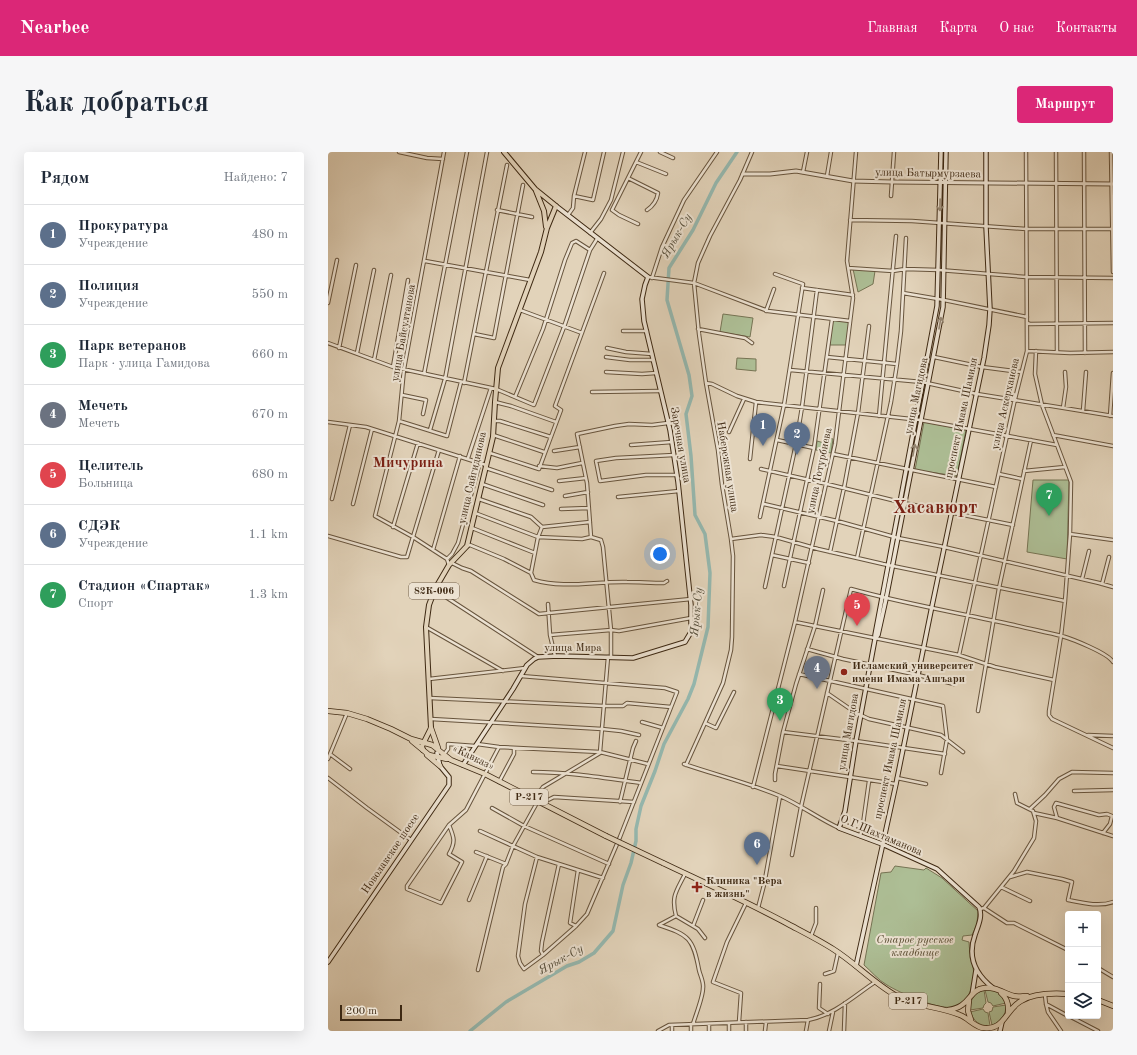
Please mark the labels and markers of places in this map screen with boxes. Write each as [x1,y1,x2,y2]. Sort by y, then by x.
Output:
pin: 1 [750,413,776,446]
pin: 2 [784,422,810,455]
pin: 7 [1036,483,1062,516]
pin: 5 [844,593,870,626]
pin: 4 [804,656,830,689]
place label: Исламский университет имени Имама Ашъари [852,661,973,685]
marker: Исламский университет имени Имама Ашъари [839,667,849,677]
pin: 3 [767,688,793,721]
pin: 6 [744,832,770,865]
place label: Клиника "Вера в жизнь" [706,876,782,900]
marker: Клиника "Вера в жизнь" [691,881,703,893]

